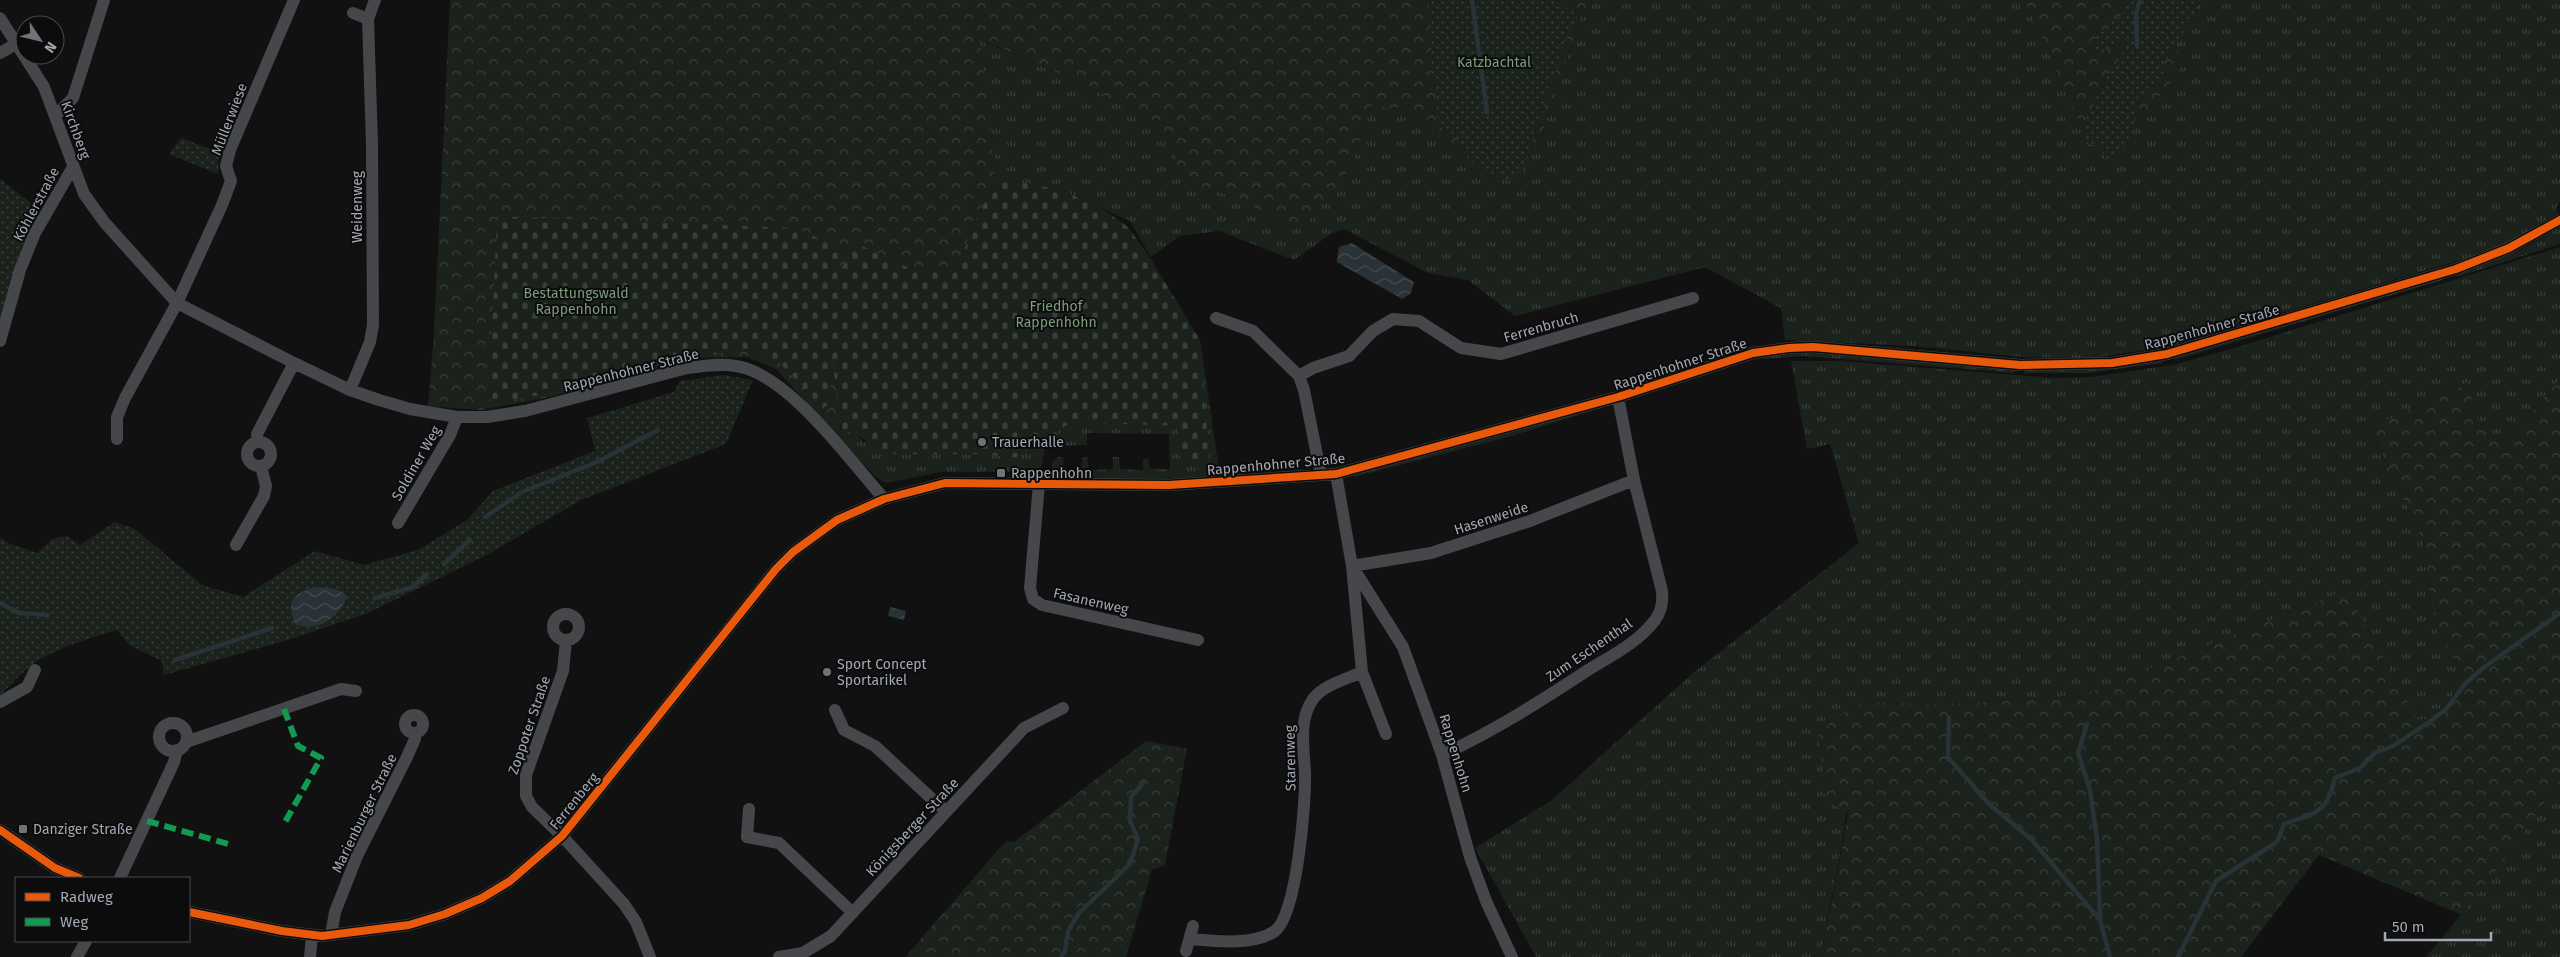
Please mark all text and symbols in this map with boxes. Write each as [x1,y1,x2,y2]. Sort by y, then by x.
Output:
north arrow [15,15,65,65]
text: N [41,38,60,56]
park label: Katzbachtal [1457,54,1531,71]
street label: Müllerwiese [208,81,251,158]
street label: Kirchberg [57,99,94,162]
street label: Köhlerstraße [10,164,63,244]
street label: Weidenweg [349,170,366,243]
park label: Bestattungswald Rappenhohn [523,285,629,318]
park label: Friedhof Rappenhohn [1015,298,1097,331]
street label: Rappenhohner Straße [2143,301,2282,354]
street label: Ferrenbruch [1502,309,1580,346]
street label: Rappenhohner Straße [1611,335,1749,394]
street label: Rappenhohner Straße [562,345,701,396]
street label: Soldiner Weg [388,422,445,504]
place label: Trauerhalle [992,434,1064,451]
marker: Trauerhalle [976,436,988,448]
street label: Rappenhohner Straße [1206,450,1346,479]
place label: Rappenhohn [1011,465,1092,482]
marker: Rappenhohn [995,467,1007,479]
street label: Hasenweide [1452,498,1530,538]
street label: Fasanenweg [1052,585,1131,619]
street label: Zum Eschenthal [1543,615,1636,686]
place label: Sport Concept Sportarikel [837,656,928,689]
marker: Sport Concept Sportarikel [821,666,833,678]
street label: Zoppoter Straße [505,674,554,776]
street label: Rappenhohn [1436,712,1476,794]
street label: Starenweg [1281,724,1300,791]
street label: Marienburger Straße [328,751,401,876]
street label: Ferrenberg [546,769,603,833]
street label: Königsberger Straße [862,775,962,880]
place label: Danziger Straße [33,821,133,838]
marker: Danziger Straße [17,823,29,835]
legend [15,877,190,942]
text: Radweg [60,888,113,906]
scale bar [2385,910,2491,942]
text: Weg [60,913,88,931]
text: 50 m [2392,918,2425,936]

